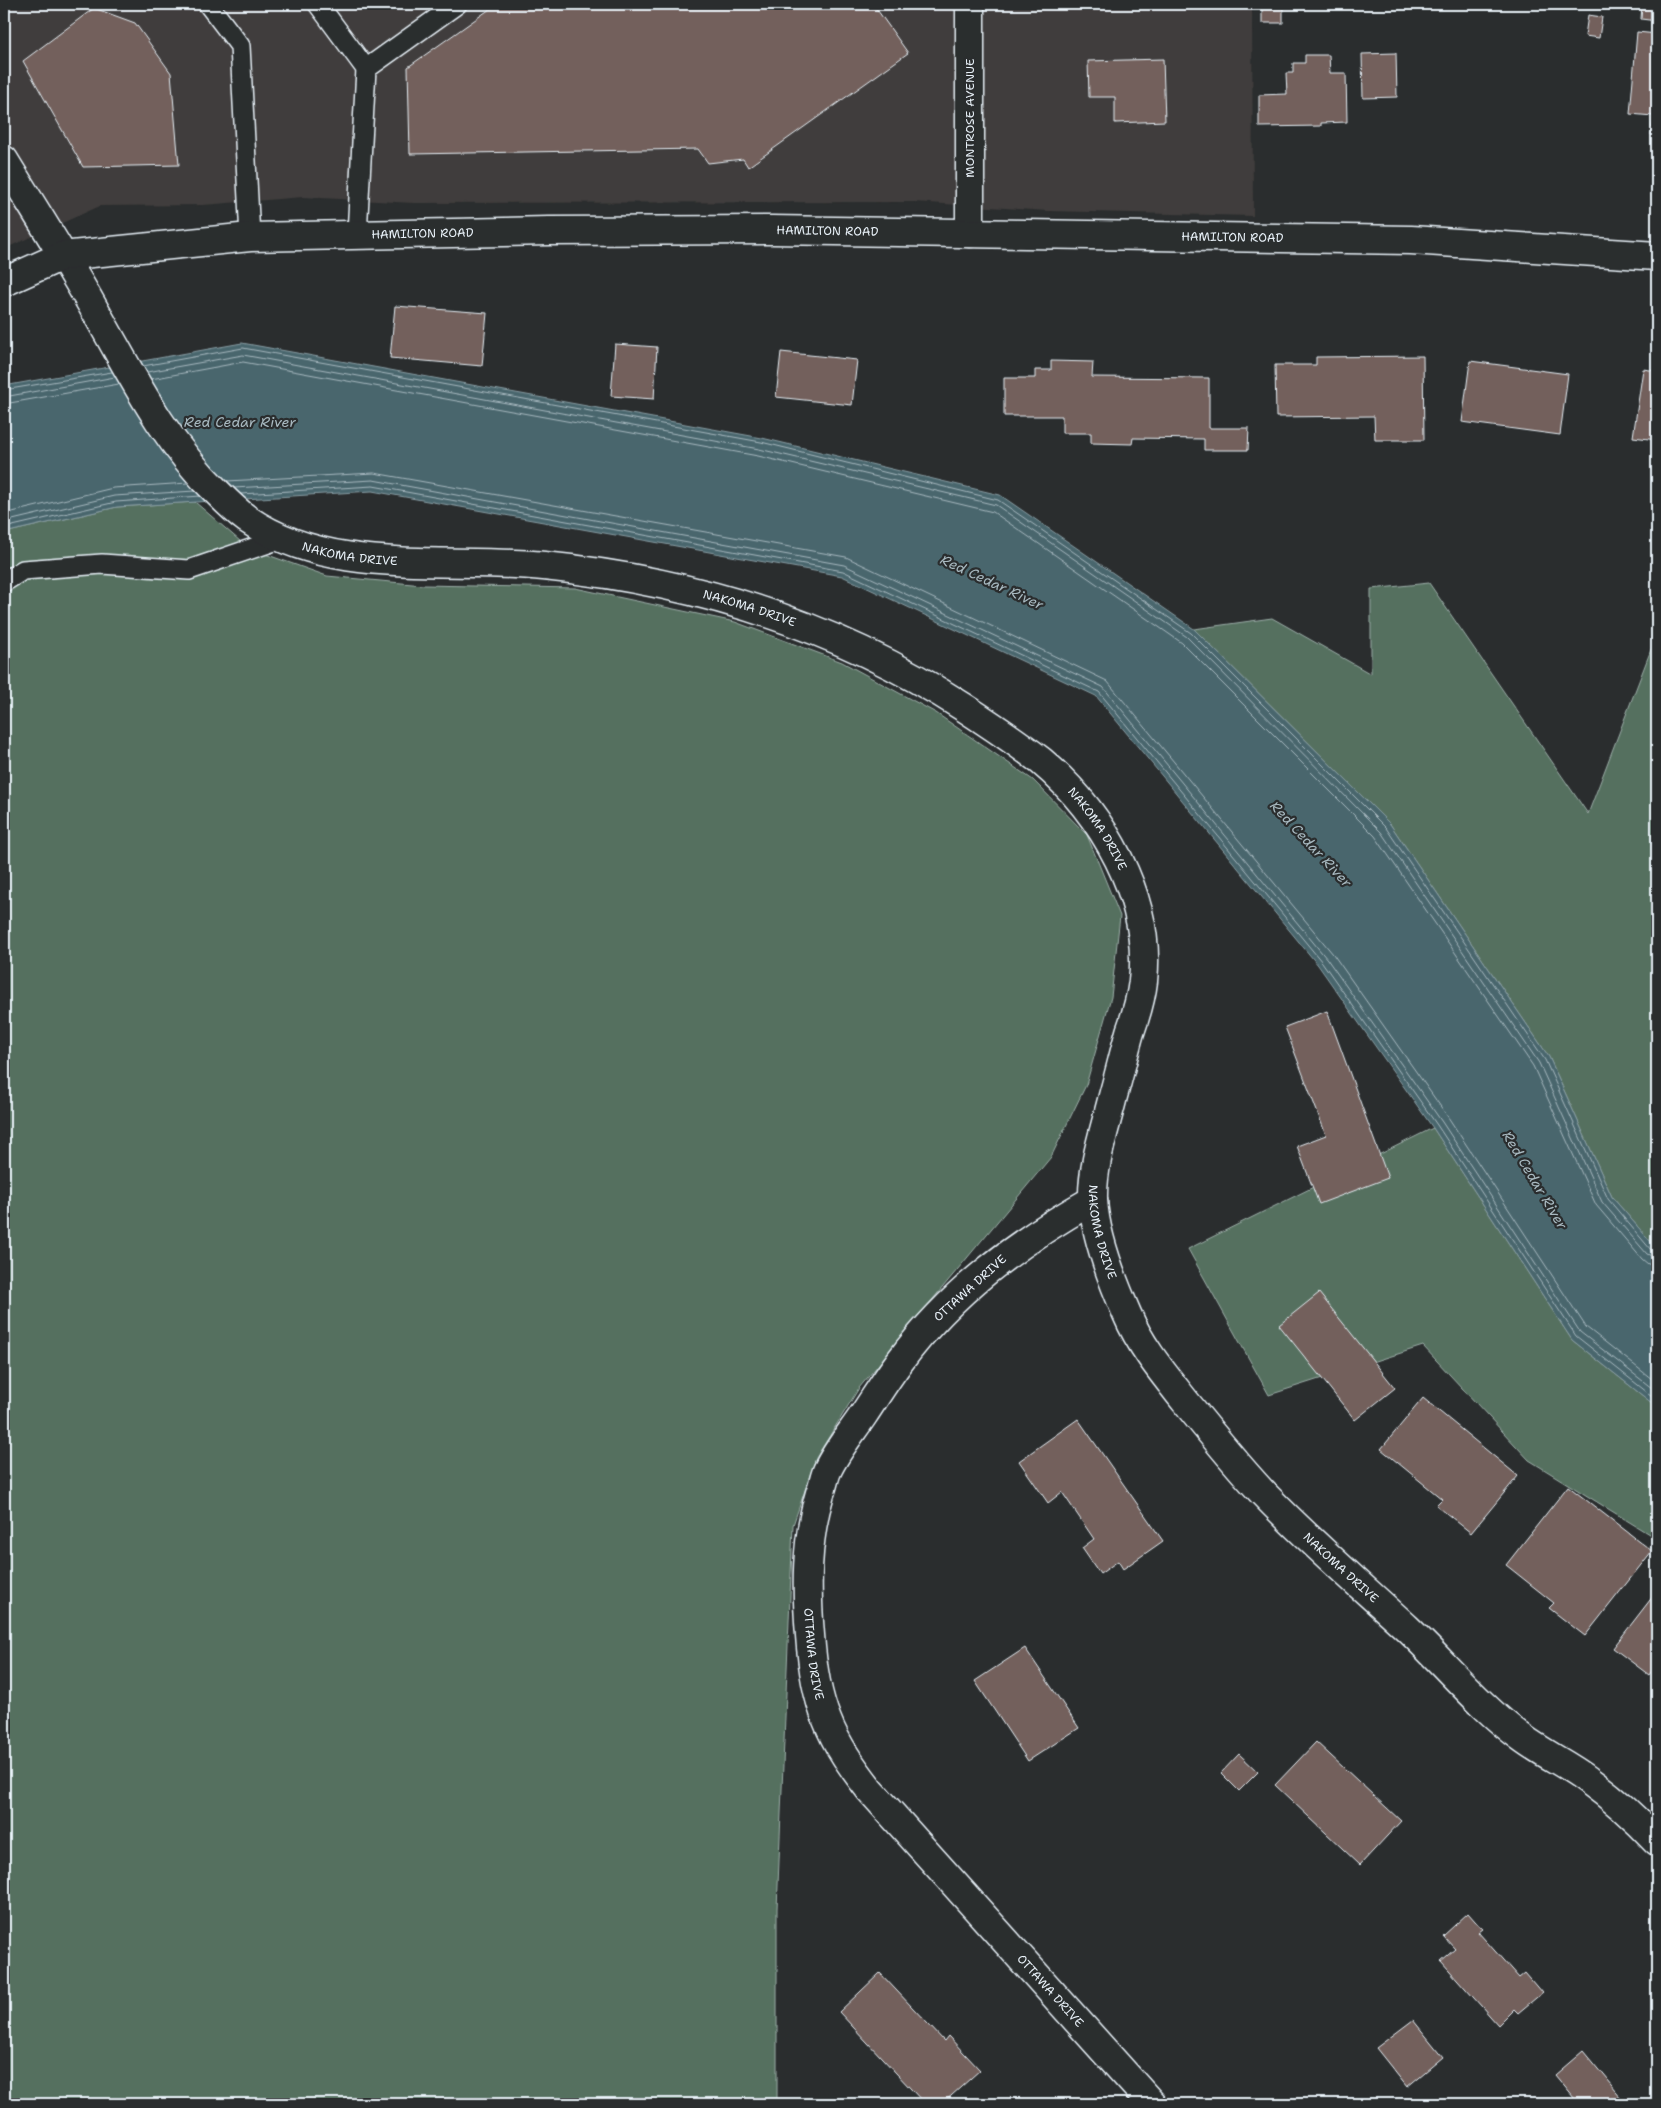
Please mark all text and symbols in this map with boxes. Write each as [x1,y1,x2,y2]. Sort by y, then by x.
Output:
street label: MONTROSE AVENUE [962,58,978,178]
street label: HAMILTON ROAD [776,222,879,240]
street label: HAMILTON ROAD [371,225,474,243]
street label: HAMILTON ROAD [1181,228,1284,246]
water label: Red Cedar River [184,413,296,431]
street label: NAKOMA DRIVE [300,538,398,569]
water label: Red Cedar River [938,550,1047,614]
street label: NAKOMA DRIVE [701,586,798,630]
street label: NAKOMA DRIVE [1064,784,1131,873]
water label: Red Cedar River [1266,797,1356,891]
water label: Red Cedar River [1498,1127,1572,1233]
street label: NAKOMA DRIVE [1085,1184,1120,1281]
street label: OTTAWA DRIVE [930,1251,1010,1325]
street label: NAKOMA DRIVE [1300,1529,1382,1606]
street label: OTTAWA DRIVE [800,1608,828,1702]
street label: OTTAWA DRIVE [1013,1951,1087,2031]

